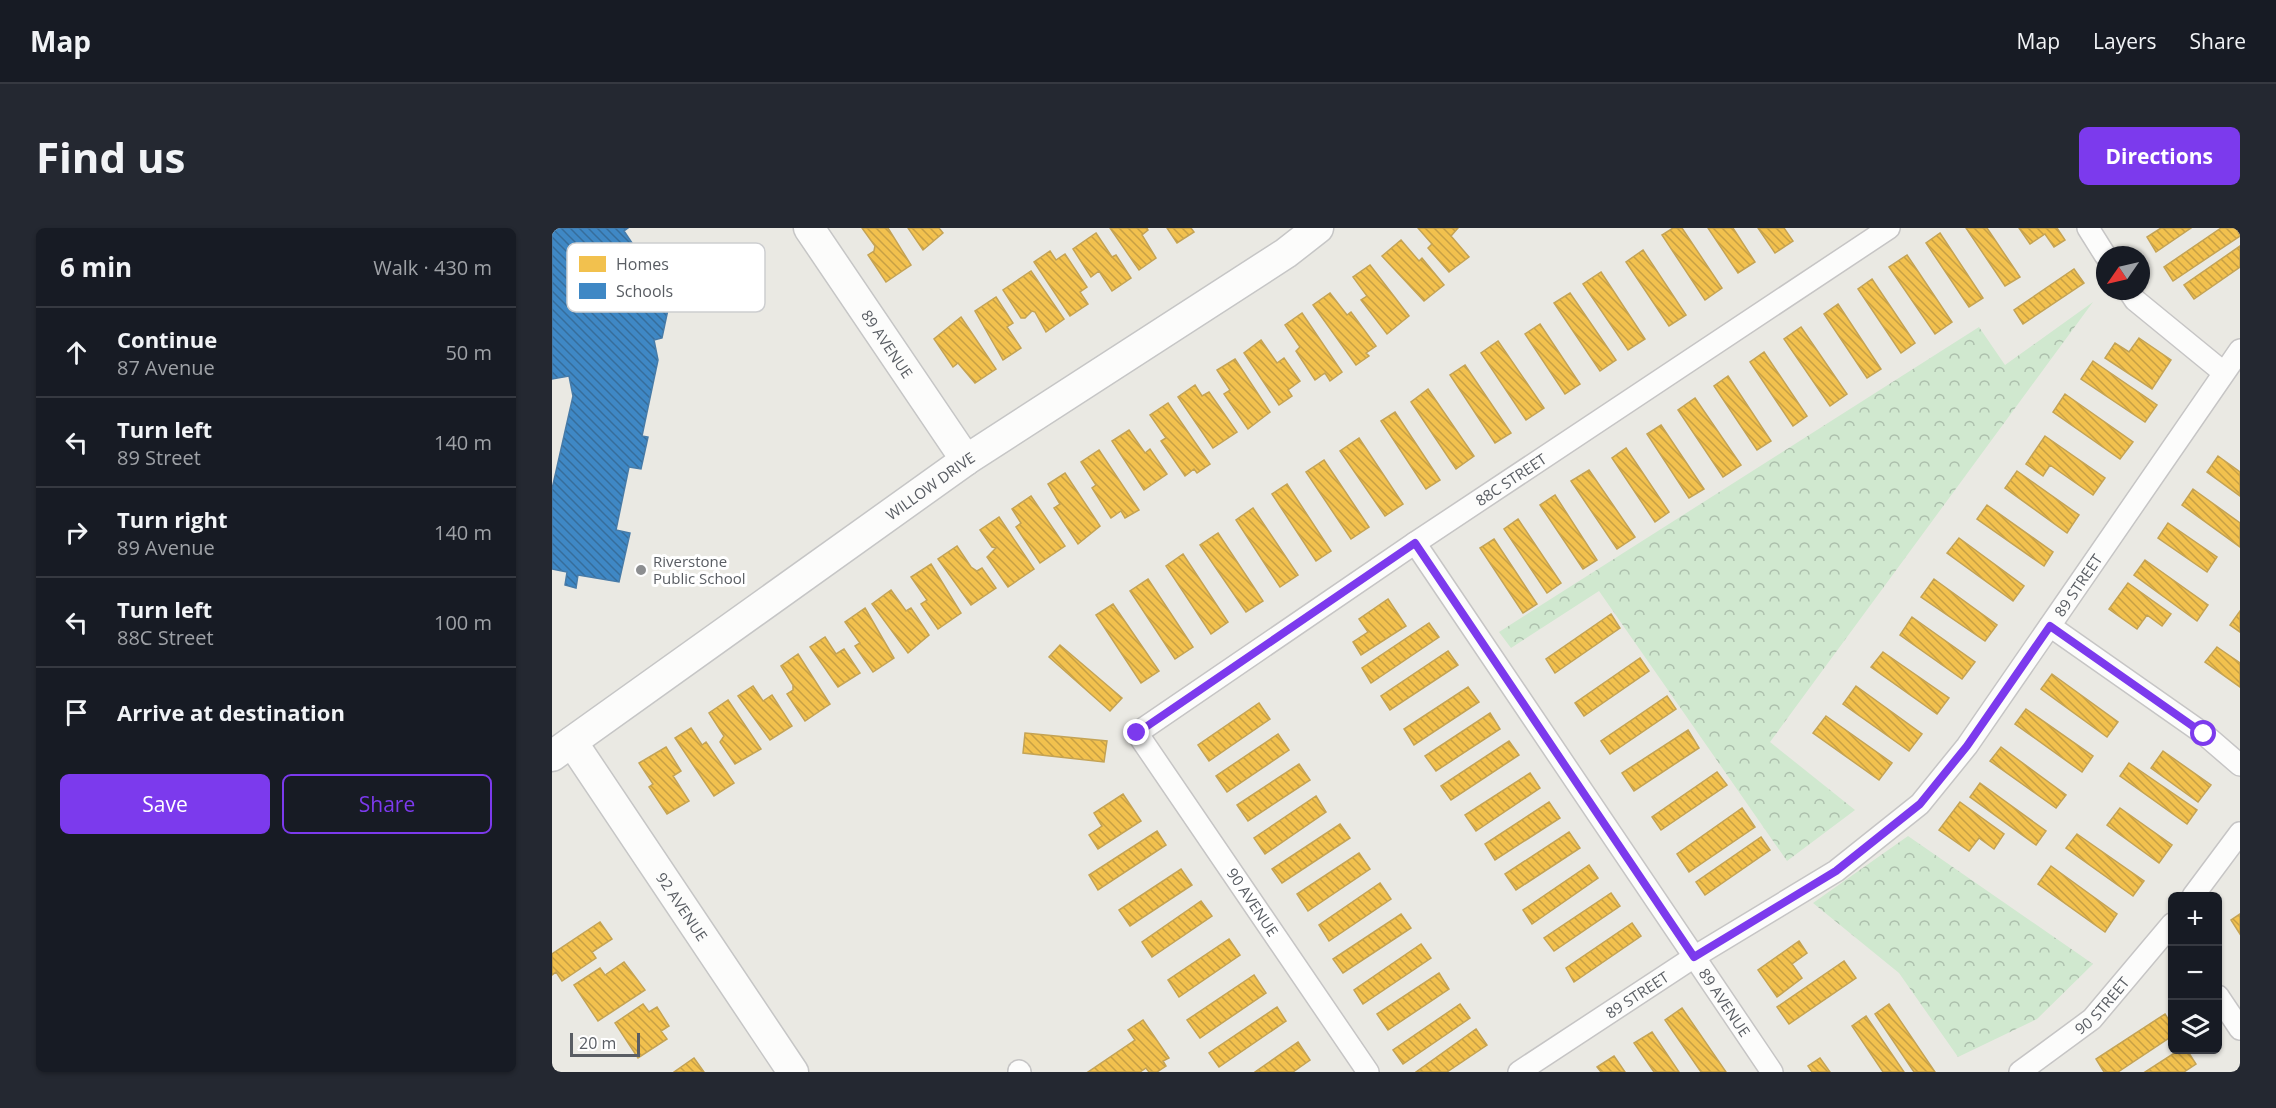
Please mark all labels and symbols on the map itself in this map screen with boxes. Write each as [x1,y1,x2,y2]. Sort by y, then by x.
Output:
legend [567,243,765,312]
north arrow [2096,246,2150,300]
text: Homes [616,253,669,275]
text: Schools [616,280,673,302]
street label: 89 AVENUE [857,306,918,382]
street label: WILLOW DRIVE [882,447,979,524]
street label: 88C STREET [1471,448,1551,510]
street label: 89 STREET [2049,549,2107,620]
place label: Riverstone Public School [653,551,746,588]
marker: Riverstone Public School [634,563,648,577]
route end [1123,719,1149,745]
route start [2190,720,2216,746]
street label: 90 AVENUE [1223,864,1283,940]
street label: 92 AVENUE [652,868,712,945]
street label: 89 AVENUE [1695,964,1755,1040]
street label: 89 STREET [1601,966,1673,1023]
street label: 90 STREET [2071,972,2134,1038]
scale bar [570,1030,640,1058]

